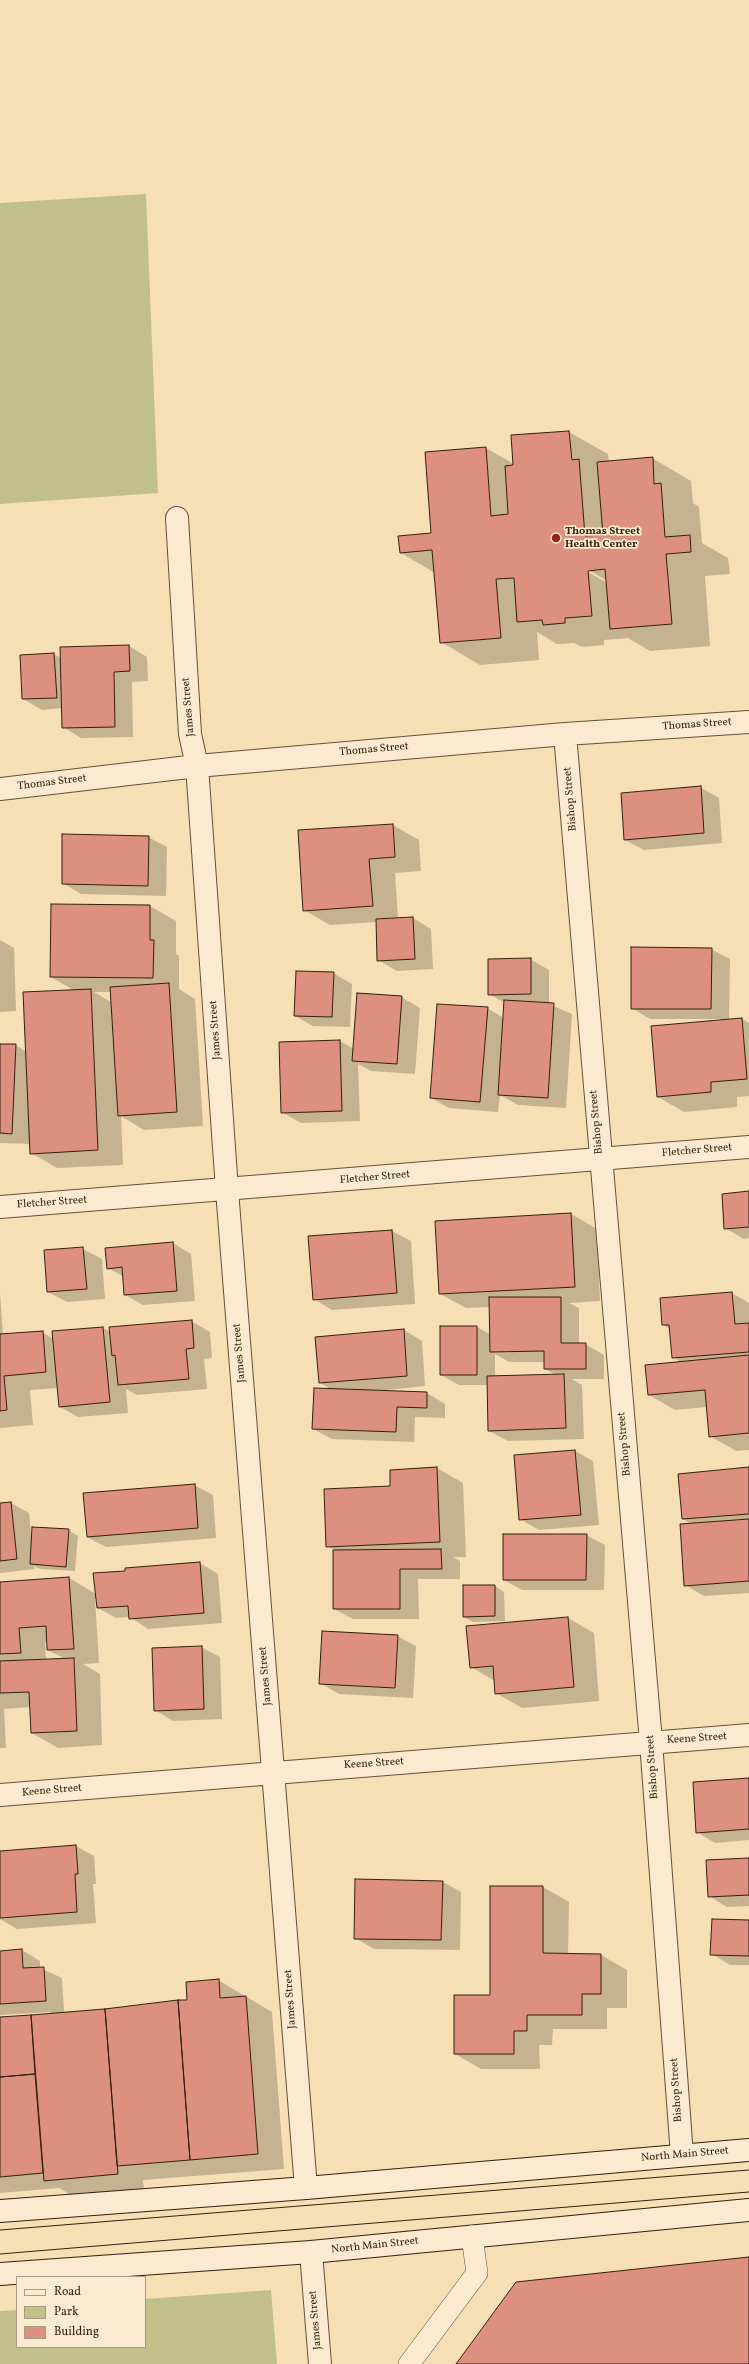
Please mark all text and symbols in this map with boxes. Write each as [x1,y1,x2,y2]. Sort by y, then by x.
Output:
place label: Thomas Street Health Center [565,525,640,551]
marker: Thomas Street Health Center [550,532,562,544]
street label: James Street [180,677,198,737]
street label: Thomas Street [662,716,732,734]
street label: Thomas Street [339,740,409,760]
street label: Bishop Street [562,766,580,832]
street label: Thomas Street [17,772,87,794]
street label: James Street [207,1000,225,1060]
street label: Bishop Street [588,1089,606,1155]
street label: Fletcher Street [661,1141,733,1161]
street label: Fletcher Street [339,1168,411,1188]
street label: Fletcher Street [16,1194,88,1212]
street label: James Street [231,1323,249,1383]
street label: Bishop Street [616,1411,634,1477]
street label: James Street [257,1646,275,1706]
street label: Keene Street [666,1730,728,1748]
street label: Bishop Street [644,1734,662,1800]
street label: Keene Street [343,1755,405,1773]
street label: Keene Street [21,1782,83,1800]
street label: James Street [282,1969,300,2029]
street label: Bishop Street [668,2057,686,2123]
street label: North Main Street [641,2145,729,2165]
street label: North Main Street [331,2235,419,2257]
legend [16,2276,146,2348]
text: Road [54,2284,81,2300]
street label: James Street [307,2290,325,2350]
text: Park [54,2304,79,2320]
text: Building [54,2324,99,2340]

